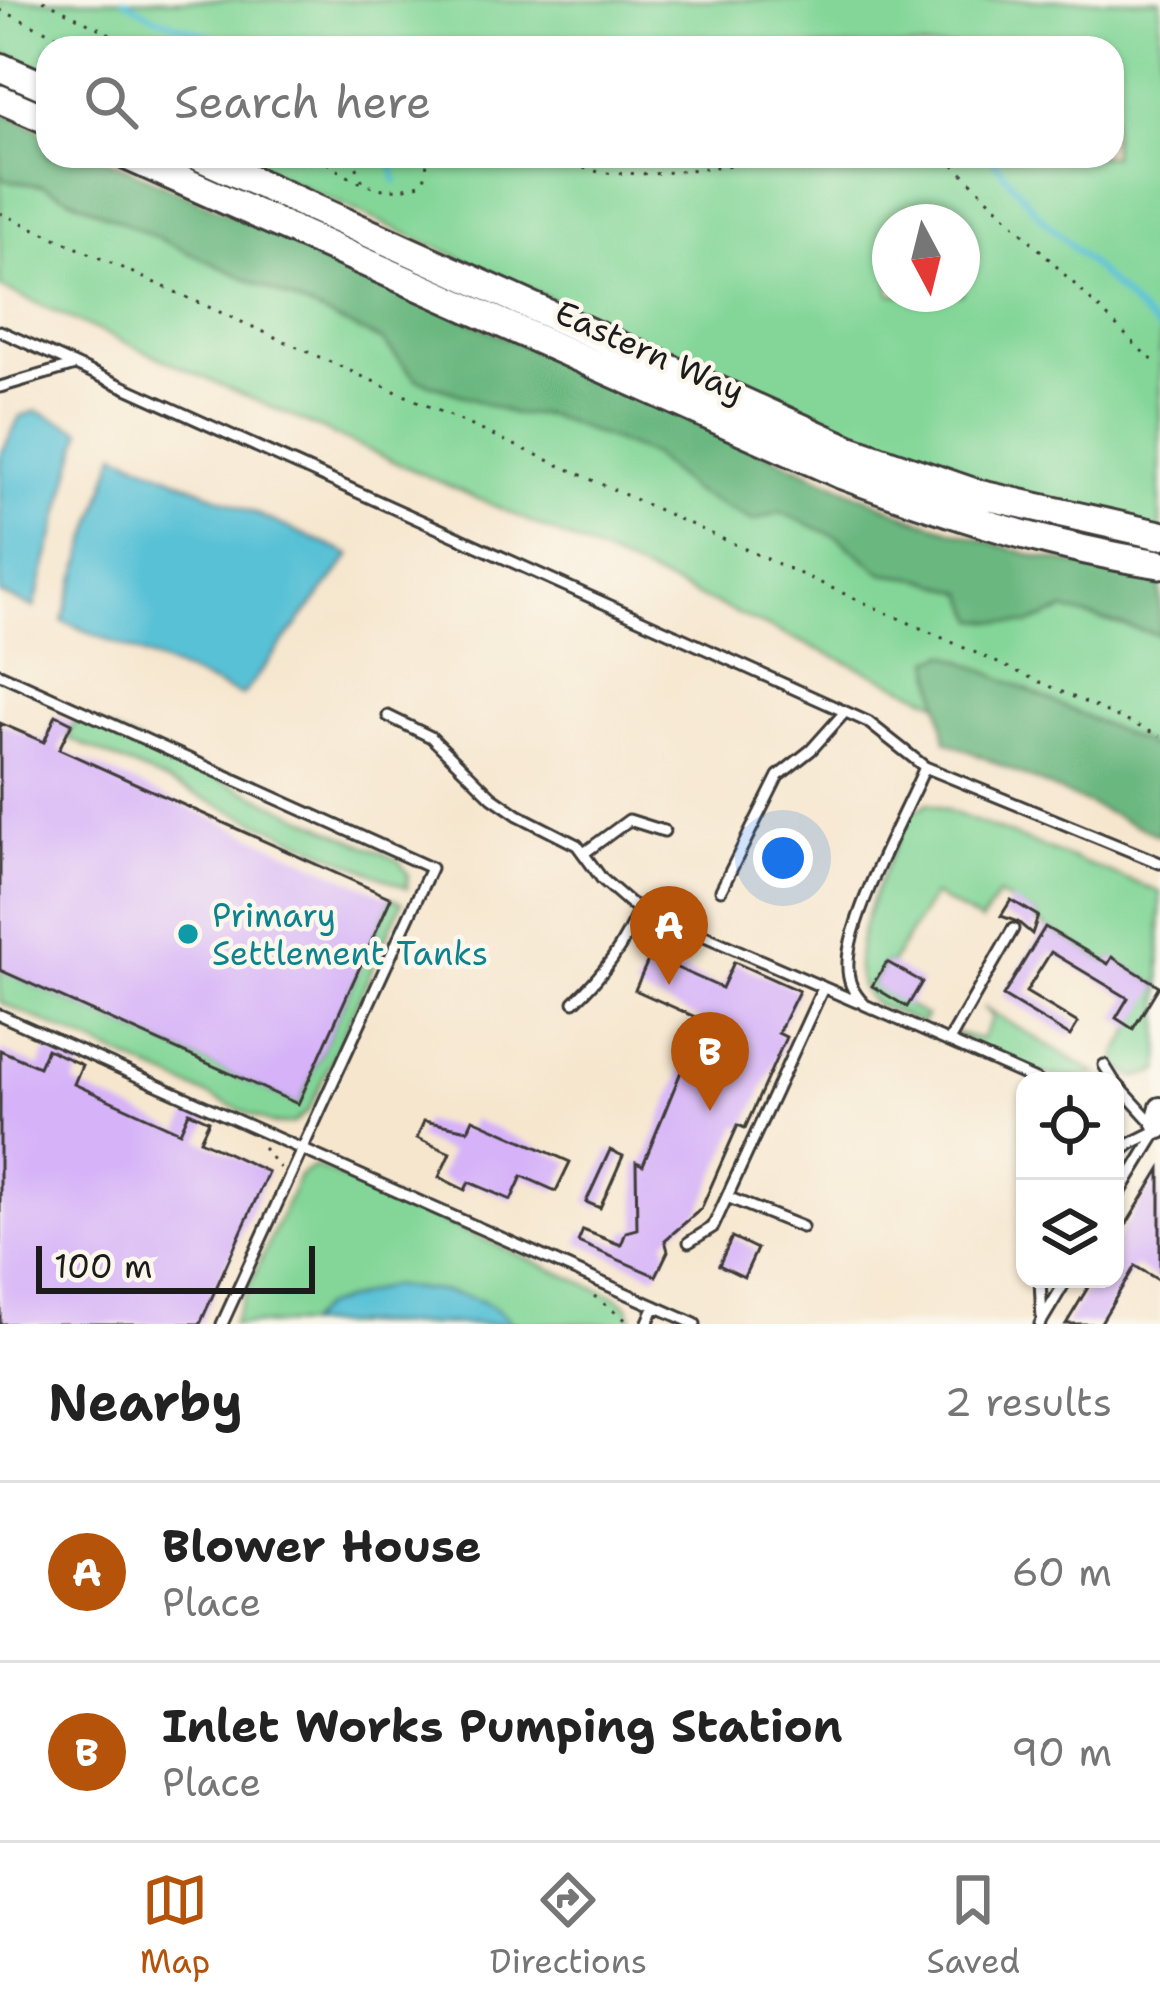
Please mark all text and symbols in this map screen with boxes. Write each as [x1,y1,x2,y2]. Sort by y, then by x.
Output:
search box [36,36,1124,168]
icon: search [78,69,144,135]
text: Search here [174,72,431,132]
north arrow [872,204,980,312]
street label: Eastern Way [548,290,752,413]
your location [753,828,813,888]
pin: A [630,886,708,985]
place label: Primary Settlement Tanks [212,893,488,976]
marker: Primary Settlement Tanks [175,921,201,947]
pin: B [671,1012,749,1111]
map controls [1016,1072,1124,1288]
button: locate [1016,1072,1124,1180]
button: layers [1016,1180,1124,1288]
scale bar [36,1240,315,1293]
text: 100 m [54,1244,153,1289]
text: Nearby [48,1368,243,1436]
text: 2 results [945,1376,1112,1428]
text: Blower House [162,1516,482,1576]
text: A [72,1546,102,1598]
text: 60 m [1012,1546,1112,1598]
text: Place [162,1576,261,1628]
text: Inlet Works Pumping Station [162,1696,843,1756]
text: B [75,1726,99,1778]
text: 90 m [1011,1726,1112,1778]
text: Place [162,1756,261,1808]
tab: Map [140,1867,210,1984]
tab: Directions [490,1867,647,1984]
tab: Saved [927,1867,1020,1984]

